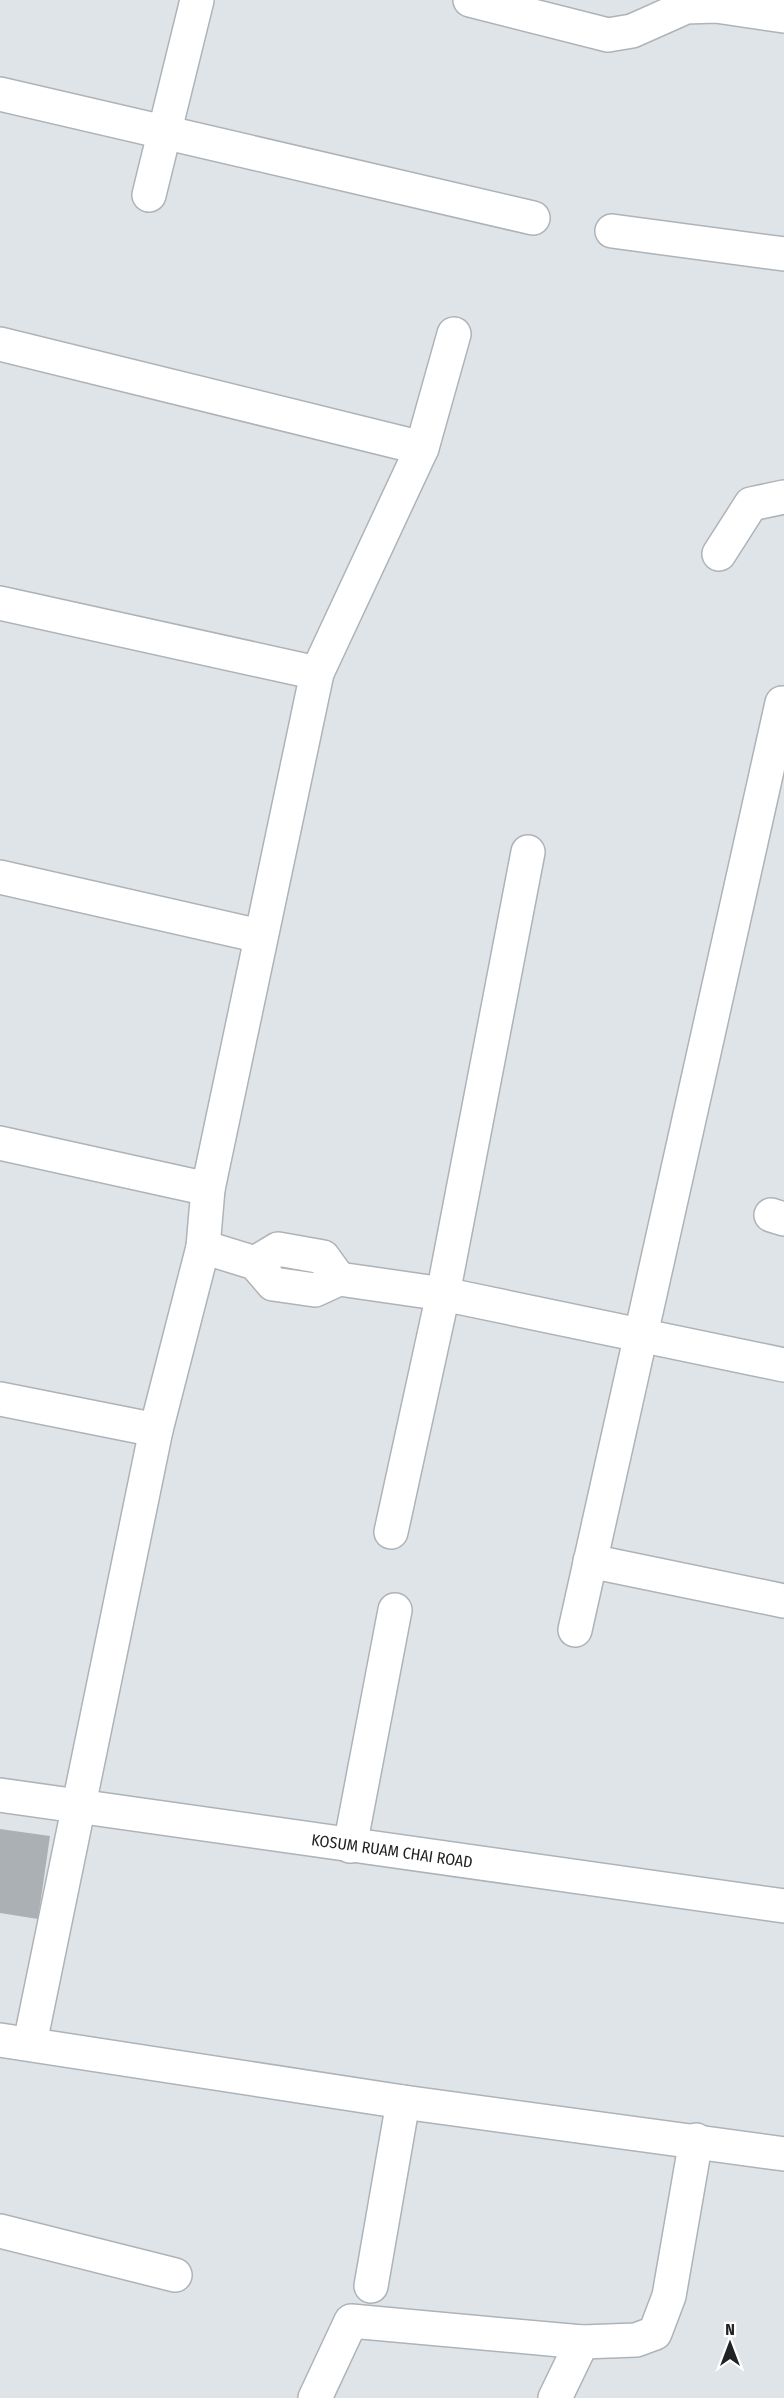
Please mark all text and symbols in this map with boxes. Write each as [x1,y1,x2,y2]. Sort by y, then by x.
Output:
street label: KOSUM RUAM CHAI ROAD [310,1830,474,1872]
north arrow [700,2314,760,2374]
text: N [725,2320,735,2339]

